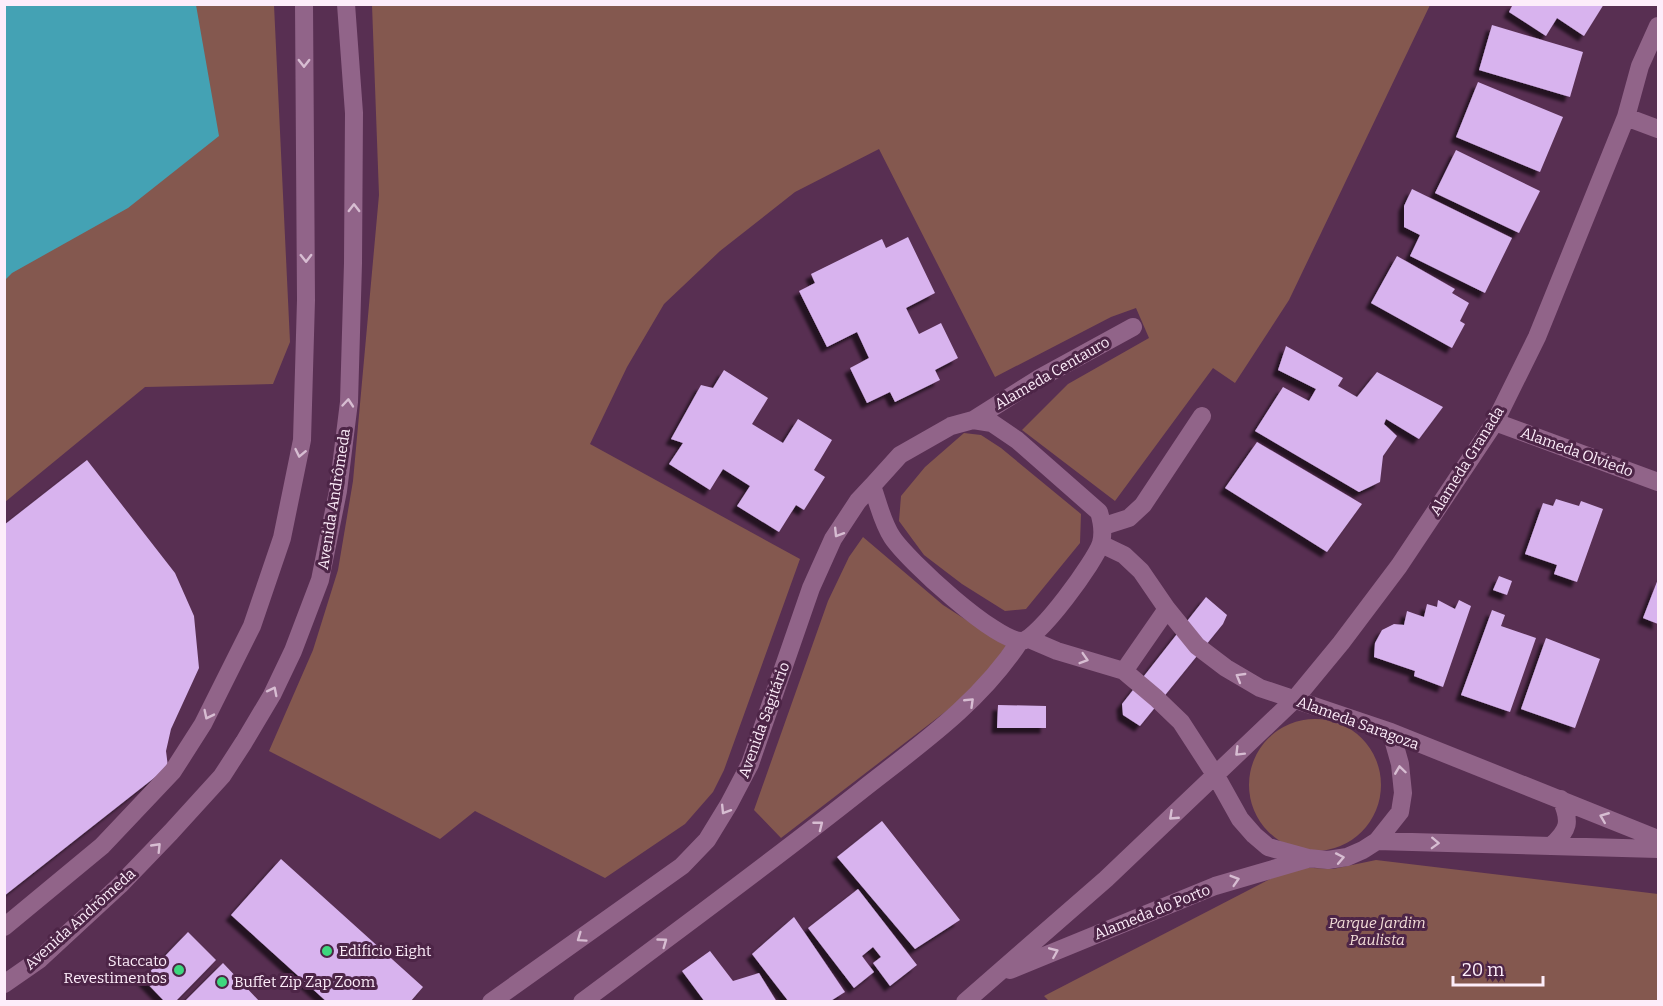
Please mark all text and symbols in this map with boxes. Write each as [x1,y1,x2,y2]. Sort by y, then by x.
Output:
one-way arrow [298,58,310,67]
one-way arrow [347,204,360,213]
one-way arrow [300,253,312,262]
street label: Alameda Centauro [991,333,1113,413]
one-way arrow [342,399,355,408]
street label: Alameda Granada [1426,403,1508,519]
street label: Alameda Olviedo [1518,423,1636,481]
street label: Avenida Andrômeda [314,427,354,571]
one-way arrow [294,447,307,457]
one-way arrow [833,527,845,537]
one-way arrow [1078,652,1089,665]
street label: Avenida Sagitário [735,660,793,780]
one-way arrow [1236,672,1246,684]
one-way arrow [266,687,277,698]
street label: Alameda Saragoza [1294,693,1422,753]
one-way arrow [963,698,974,709]
one-way arrow [204,708,216,719]
one-way arrow [1236,745,1247,756]
one-way arrow [1395,765,1407,775]
one-way arrow [721,804,733,814]
one-way arrow [1169,809,1180,820]
one-way arrow [1600,812,1611,824]
one-way arrow [812,821,823,832]
one-way arrow [1431,836,1440,849]
one-way arrow [150,843,161,854]
one-way arrow [1335,852,1345,865]
street label: Avenida Andrômeda [21,865,139,973]
one-way arrow [1229,875,1240,887]
street label: Alameda do Porto [1091,881,1213,943]
park label: Parque Jardim Paulista [1328,914,1426,949]
one-way arrow [576,931,587,942]
one-way arrow [656,938,667,949]
place label: Edificio Eight [339,942,432,960]
marker: Edificio Eight [320,944,334,958]
one-way arrow [1048,948,1059,960]
scale bar [1453,949,1543,987]
place label: Staccato Revestimentos [64,952,167,987]
text: 20 m [1462,959,1504,981]
marker: Staccato Revestimentos [172,963,186,977]
place label: Buffet Zip Zap Zoom [234,973,376,991]
marker: Buffet Zip Zap Zoom [215,975,229,989]

